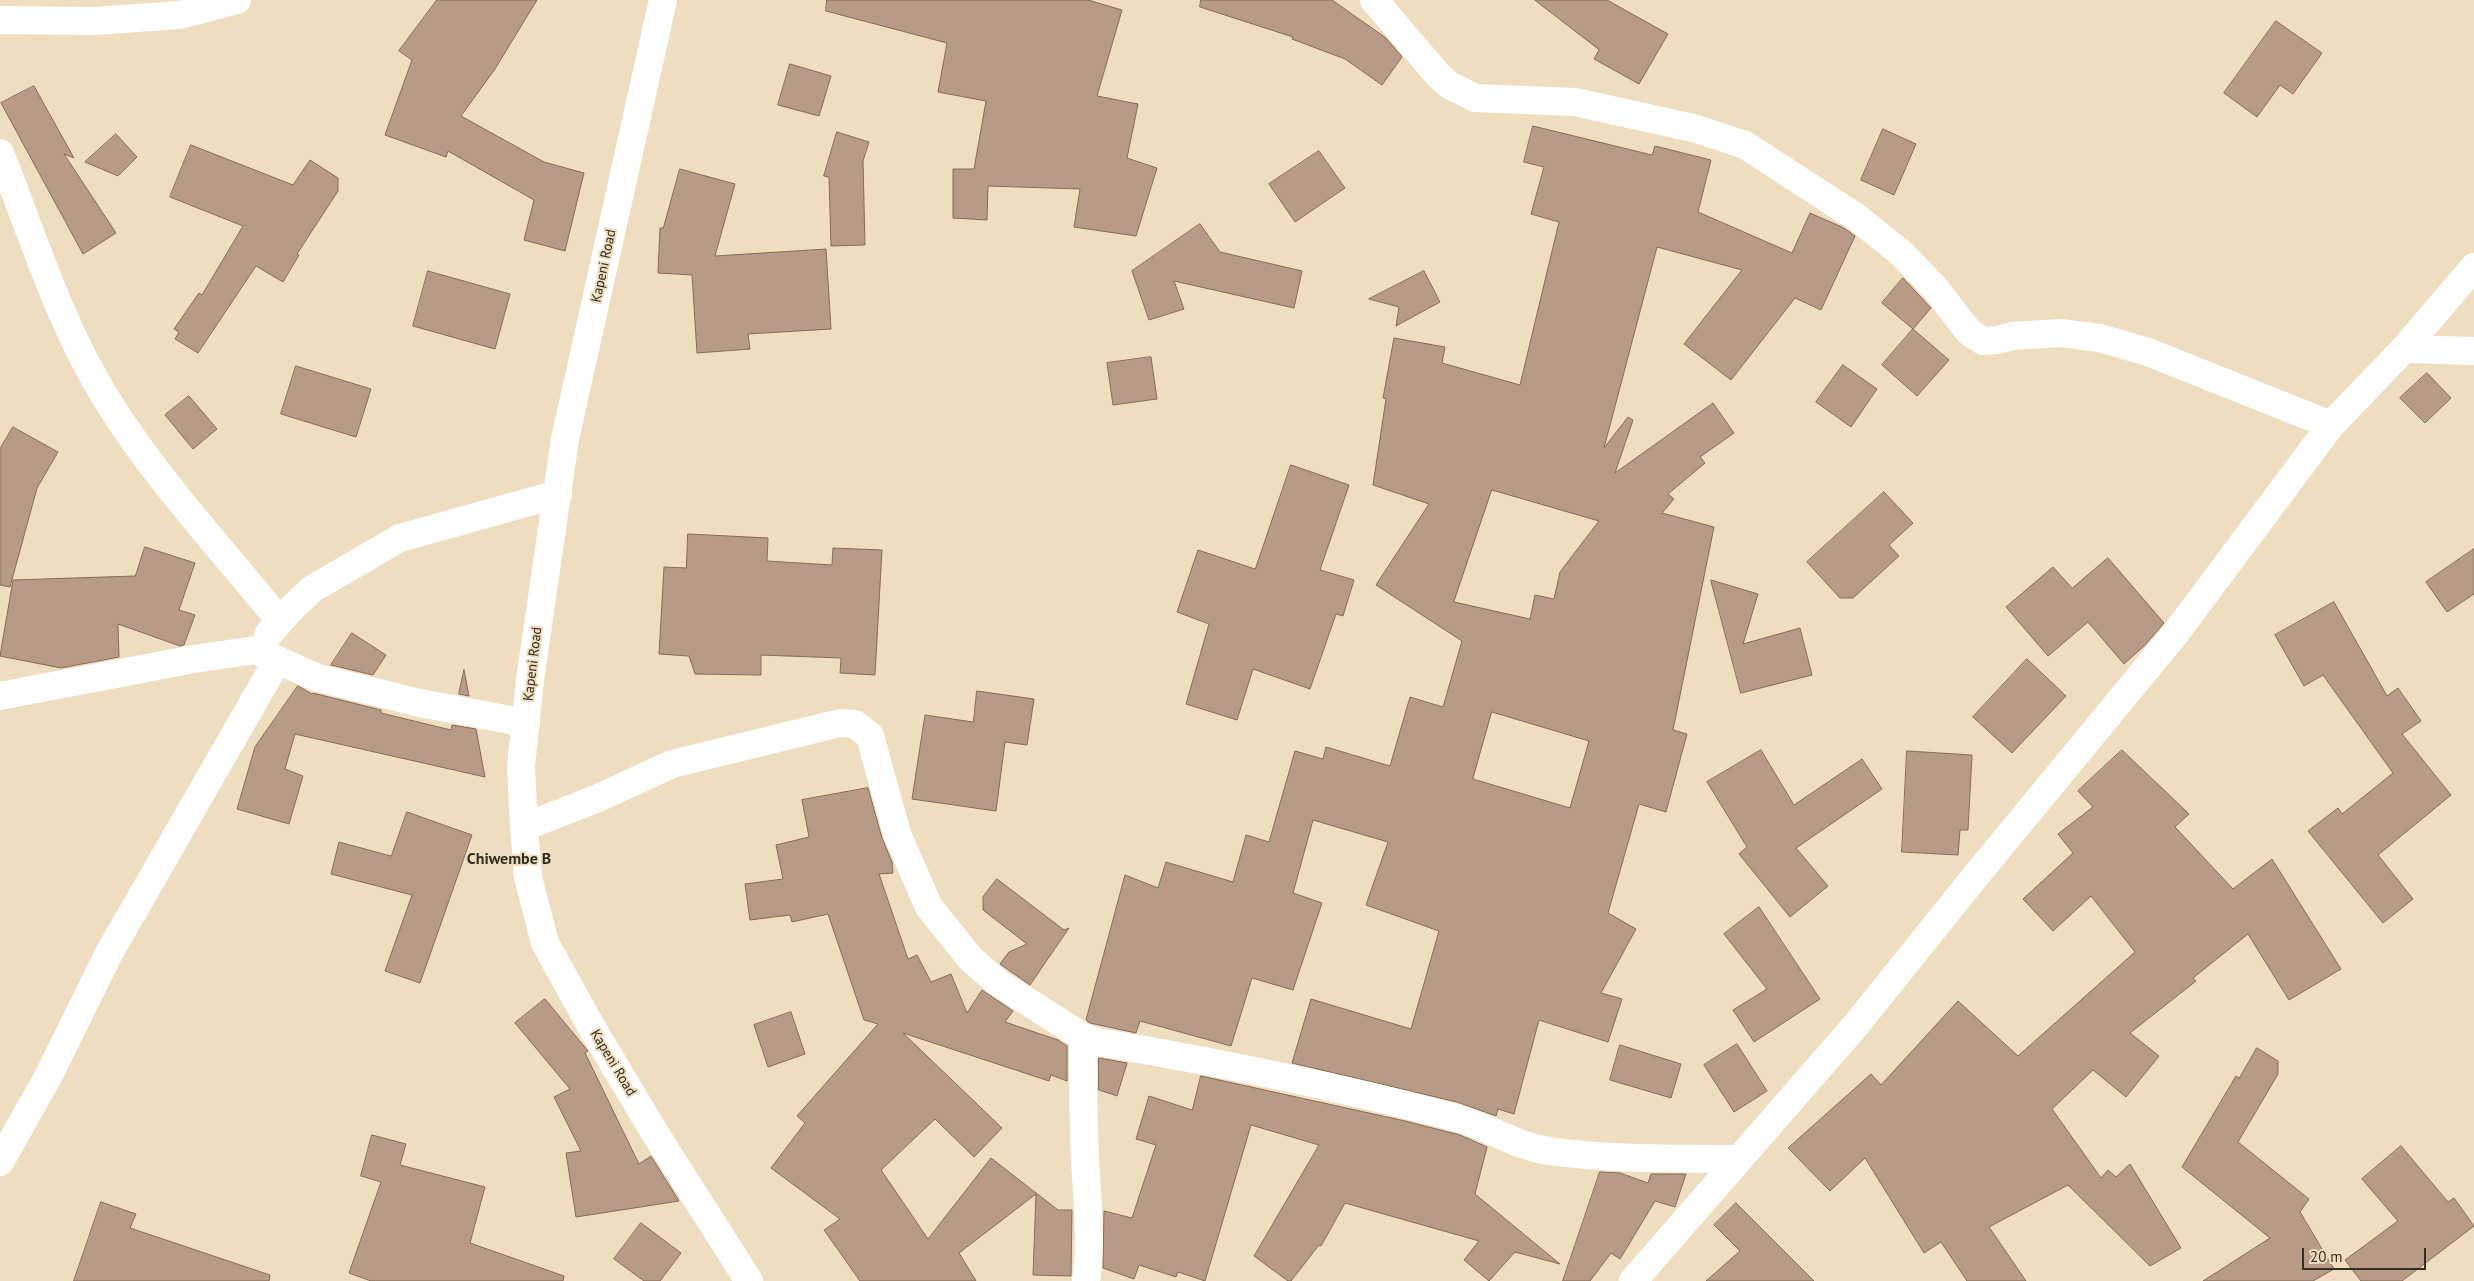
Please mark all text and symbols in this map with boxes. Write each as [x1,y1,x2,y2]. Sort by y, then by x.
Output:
street label: Kapeni Road [588,228,620,304]
street label: Kapeni Road [520,626,546,702]
district label: Chiwembe B [467,849,551,869]
street label: Kapeni Road [587,1027,639,1099]
scale bar [2304,1238,2428,1270]
text: 20 m [2310,1247,2343,1266]

